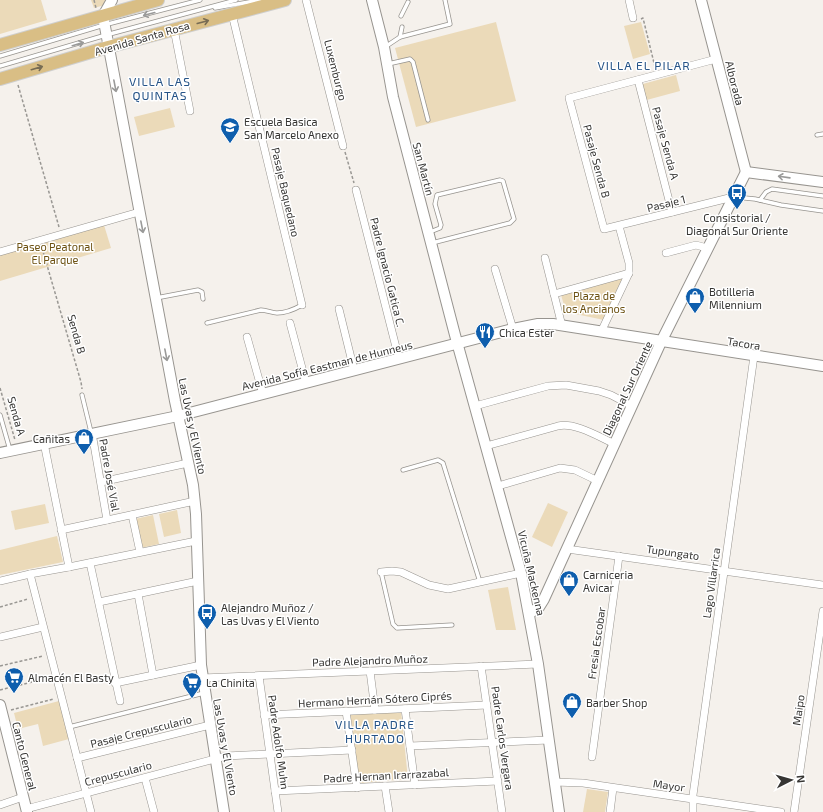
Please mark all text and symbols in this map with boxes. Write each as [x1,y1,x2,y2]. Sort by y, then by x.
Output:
one-way arrow [143,10,156,18]
one-way arrow [196,17,209,25]
street label: Avenida Santa Rosa [93,18,191,58]
street label: Luxemburgo [322,38,350,102]
one-way arrow [71,40,84,47]
district label: VILLA EL PILAR [597,58,691,72]
street label: Alborada [723,59,747,107]
one-way arrow [31,64,44,71]
district label: VILLA LAS QUINTAS [129,74,191,103]
one-way arrow [112,79,120,92]
street label: Pasaje Senda A [649,105,682,181]
place label: Escuela Basica San Marcelo Anexo [244,115,339,141]
school or university icon: Escuela Basica San Marcelo Anexo [219,116,241,144]
street label: Pasaje Senda B [580,123,613,199]
street label: San Martín [411,141,437,197]
street label: Pasaje Baquedano [268,146,303,238]
one-way arrow [778,173,791,181]
bus stop icon: Consistorial / Diagonal Sur Oriente [726,182,748,210]
street label: Pasaje 1 [645,192,687,215]
place label: Consistorial / Diagonal Sur Oriente [686,211,788,237]
street label: Padre Ignacio Gatica C. [368,216,408,328]
one-way arrow [138,220,146,233]
park label: Paseo Peatonal El Parque [16,240,94,266]
place label: Botilleria Milennium [709,285,762,311]
shop icon: Botilleria Milennium [684,286,706,314]
park label: Plaza de los Ancianos [563,289,626,315]
street label: Senda B [65,313,89,355]
restaurant icon: Chica Ester [474,321,496,349]
place label: Chica Ester [499,326,555,339]
street label: Tacora [726,334,762,352]
street label: Avenida Sofía Eastman de Hunneus [240,337,414,393]
street label: Diagonal Sur Oriente [600,339,655,437]
one-way arrow [162,348,170,361]
street label: Las Uvas y El Viento [176,377,210,475]
street label: Senda A [5,395,29,437]
shop icon: Cañitas [73,427,95,455]
place label: Cañitas [33,432,70,445]
street label: Padre José Vial [97,438,123,513]
street label: Vicuña Mackenna [516,529,548,617]
street label: Tupungato [646,542,700,562]
street label: Lago Villarrica [700,547,722,619]
place label: Carniceria Avicar [583,568,633,594]
shop icon: Carniceria Avicar [558,569,580,597]
place label: Alejandro Muñoz / Las Uvas y El Viento [221,601,319,627]
bus stop icon: Alejandro Muñoz / Las Uvas y El Viento [196,602,218,630]
street label: Fresia Escobar [585,606,608,680]
street label: Padre Alejandro Muñoz [312,651,428,670]
supermarket icon: Almacén El Basty [3,666,25,694]
place label: Almacén El Basty [28,671,114,684]
supermarket icon: La Chinita [181,671,203,699]
place label: La Chinita [206,676,255,689]
street label: Padre Carlos Vergara [489,685,517,791]
street label: Hermano Hernán Sótero Ciprés [298,688,453,710]
shop icon: Barber Shop [561,691,583,719]
street label: Padre Adolfo Muhn [266,694,292,790]
street label: Maipo [789,694,807,726]
place label: Barber Shop [586,696,647,709]
street label: Las Uvas y El Viento [211,698,241,796]
street label: Pasaje Crepusculario [89,712,193,751]
district label: VILLA PADRE HURTADO [335,717,415,745]
street label: Canto General [10,720,40,792]
street label: Crepusculario [83,758,153,788]
north arrow [771,760,811,800]
street label: Padre Hernan Irarrazabal [323,765,450,785]
text: N [795,774,808,784]
street label: Mayor [652,776,686,794]

